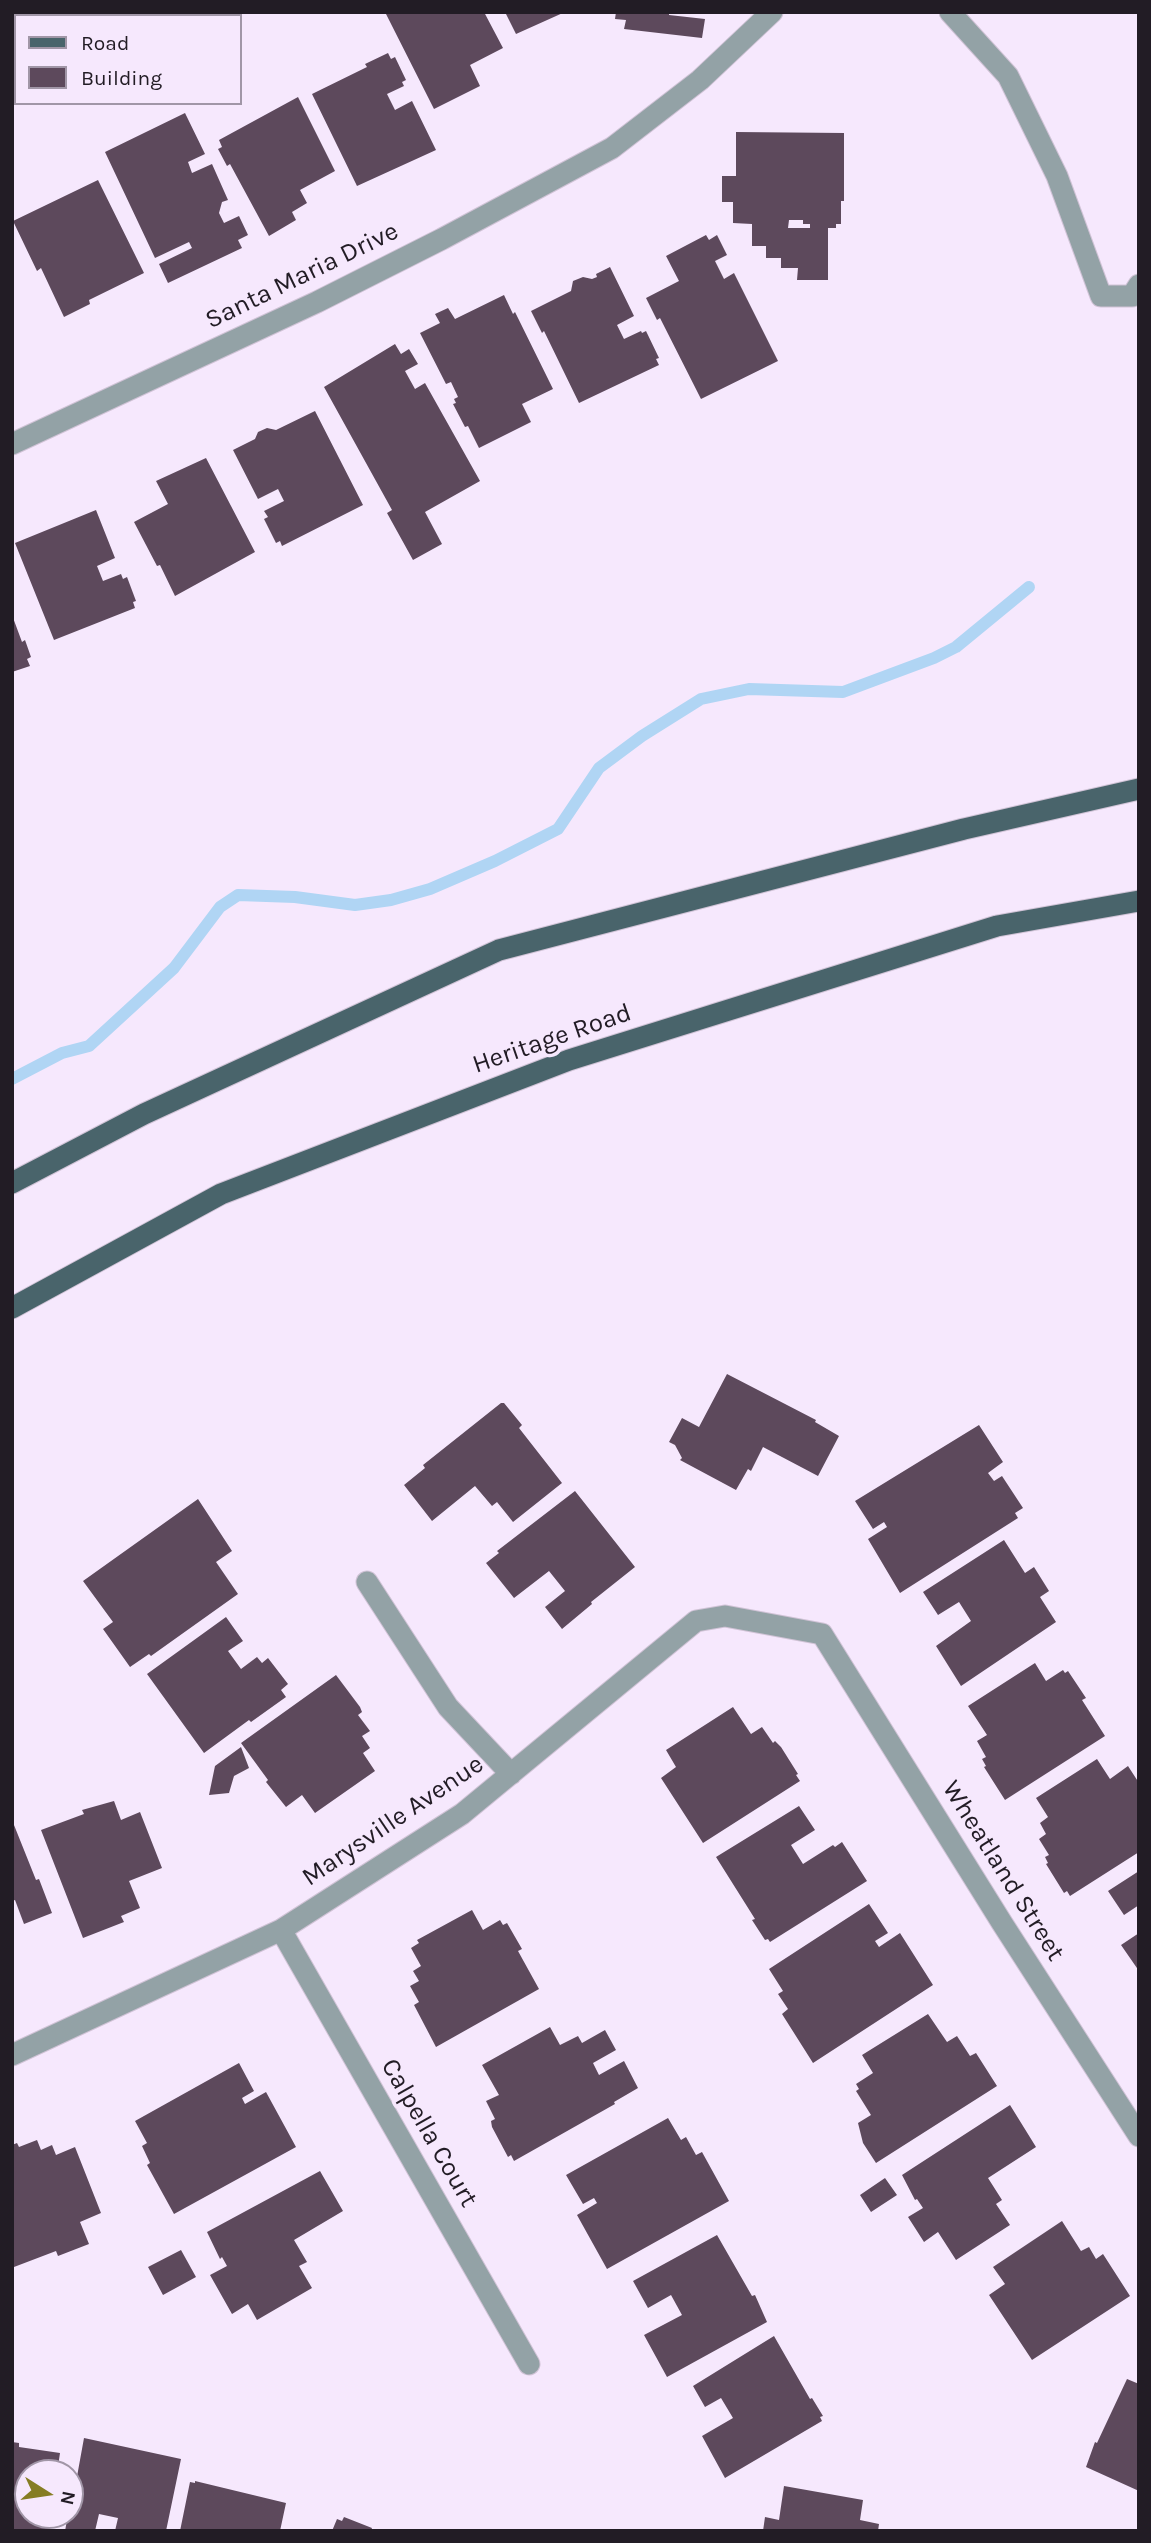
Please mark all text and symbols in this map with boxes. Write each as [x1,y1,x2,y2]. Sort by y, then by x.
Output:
legend [14,14,242,105]
text: Road [81,31,129,55]
text: Building [81,66,162,90]
street label: Santa Maria Drive [200,216,404,336]
street label: Heritage Road [468,997,636,1081]
street label: Marysville Avenue [296,1749,490,1893]
street label: Wheatland Street [935,1775,1071,1967]
street label: Calpella Court [374,2053,484,2213]
north arrow [14,2459,84,2529]
text: N [55,2489,80,2507]

